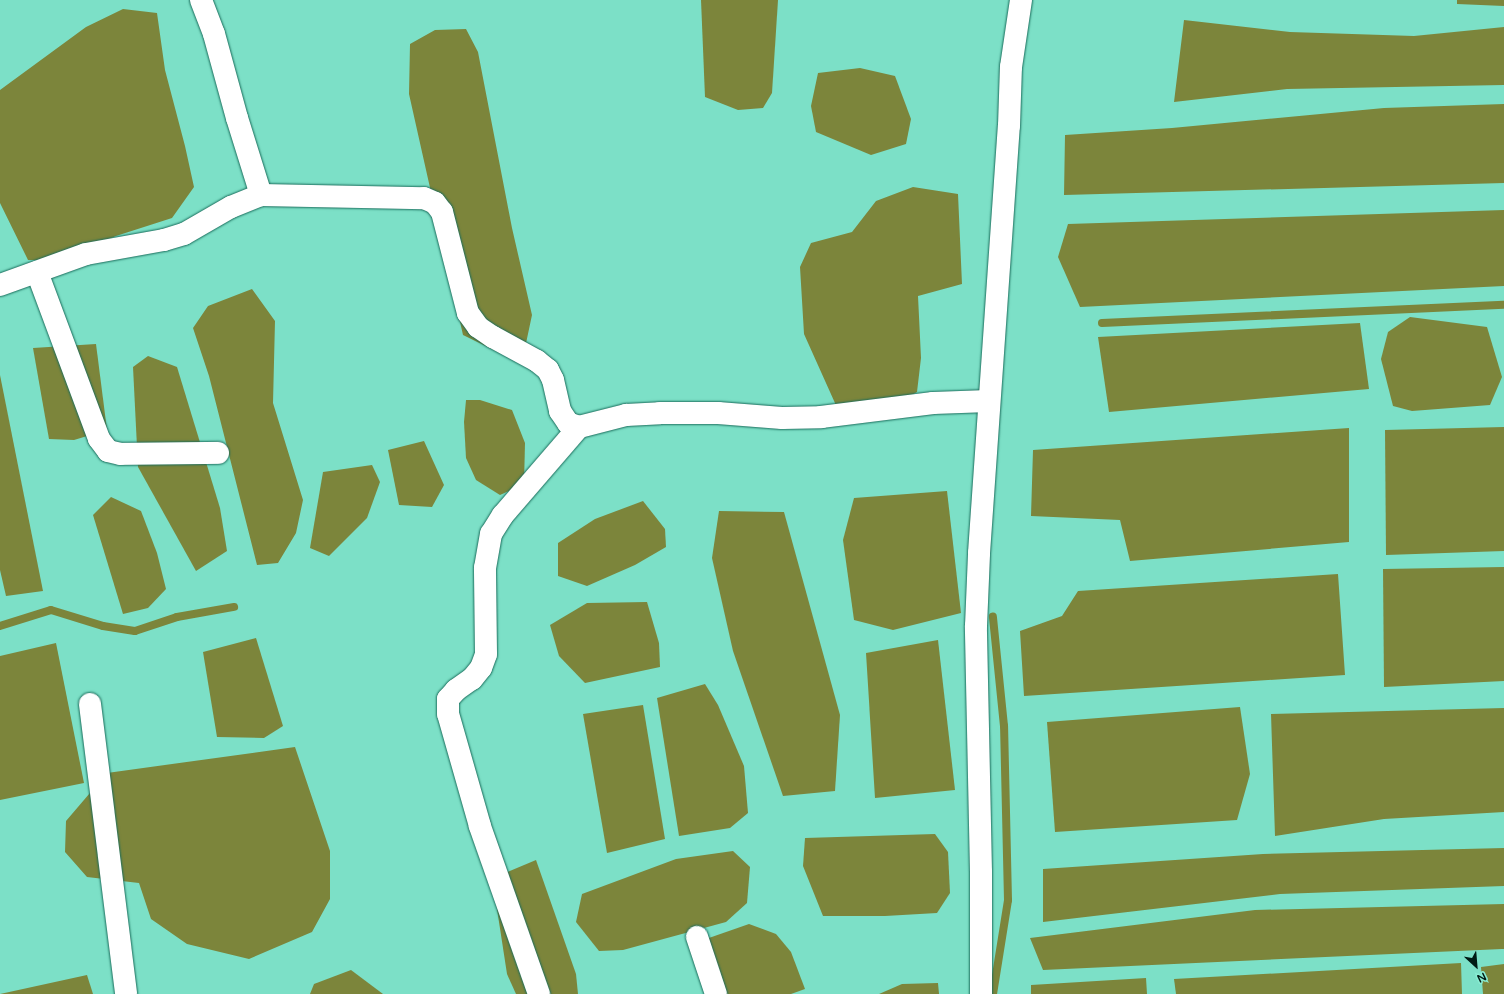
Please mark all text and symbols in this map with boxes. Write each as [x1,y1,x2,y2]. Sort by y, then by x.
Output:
north arrow [1456,946,1496,986]
text: N [1475,969,1488,985]

